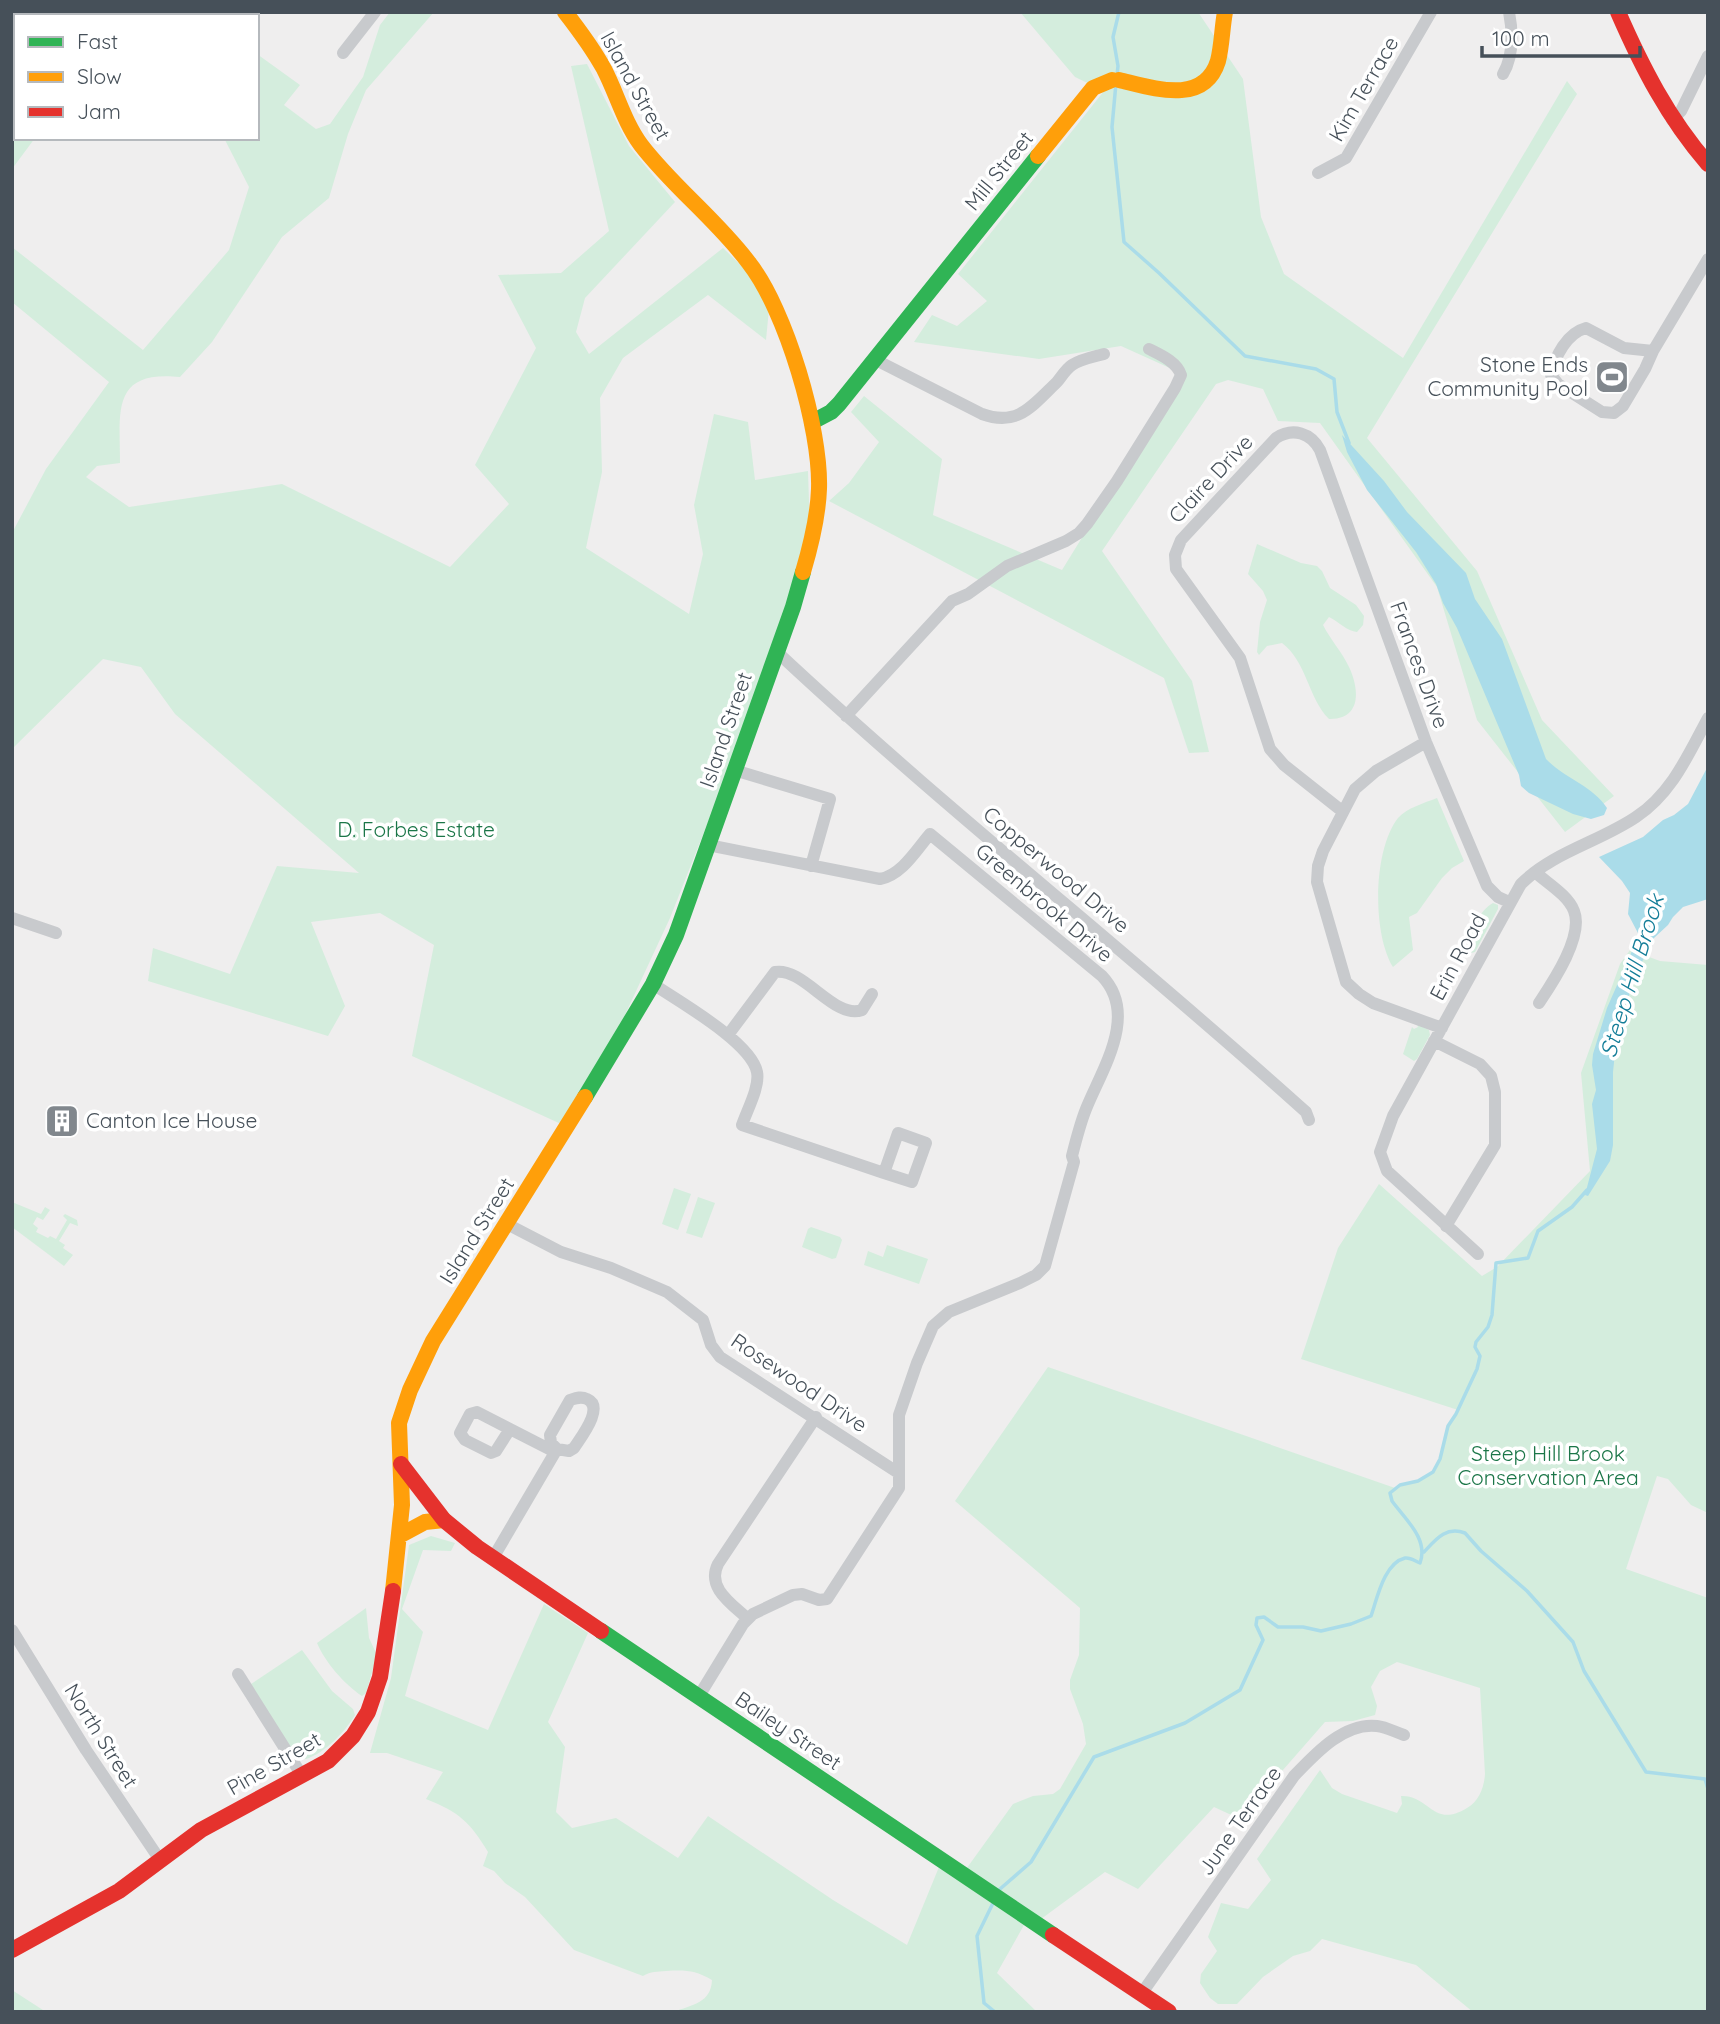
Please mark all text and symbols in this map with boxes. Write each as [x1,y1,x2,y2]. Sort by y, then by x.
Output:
legend [14,14,259,140]
scale bar [1482,14,1640,58]
text: 100 m [1492,25,1550,51]
street label: Island Street [595,26,676,145]
text: Fast [77,28,118,54]
street label: Kim Terrace [1323,31,1404,146]
text: Slow [77,63,122,89]
text: Jam [77,98,121,124]
street label: Mill Street [958,125,1038,215]
place label: Stone Ends Community Pool [1427,351,1588,401]
sports icon: Stone Ends Community Pool [1593,358,1631,396]
street label: Claire Drive [1163,429,1258,528]
street label: Frances Drive [1385,598,1455,732]
street label: Island Street [693,668,757,791]
street label: Copperwood Drive [978,800,1135,938]
park label: D. Forbes Estate [337,816,495,842]
street label: Greenbrook Drive [971,837,1119,967]
water label: Steep Hill Brook [1593,889,1671,1061]
street label: Erin Road [1423,909,1491,1004]
building icon: Canton Ice House [43,1102,81,1140]
place label: Canton Ice House [86,1107,257,1133]
street label: Island Street [433,1172,519,1289]
street label: Rosewood Drive [727,1327,873,1437]
park label: Steep Hill Brook Conservation Area [1457,1440,1639,1490]
street label: North Street [59,1678,144,1792]
street label: Bailey Street [731,1685,847,1775]
street label: Pine Street [222,1726,325,1800]
street label: June Terrace [1192,1761,1286,1880]

